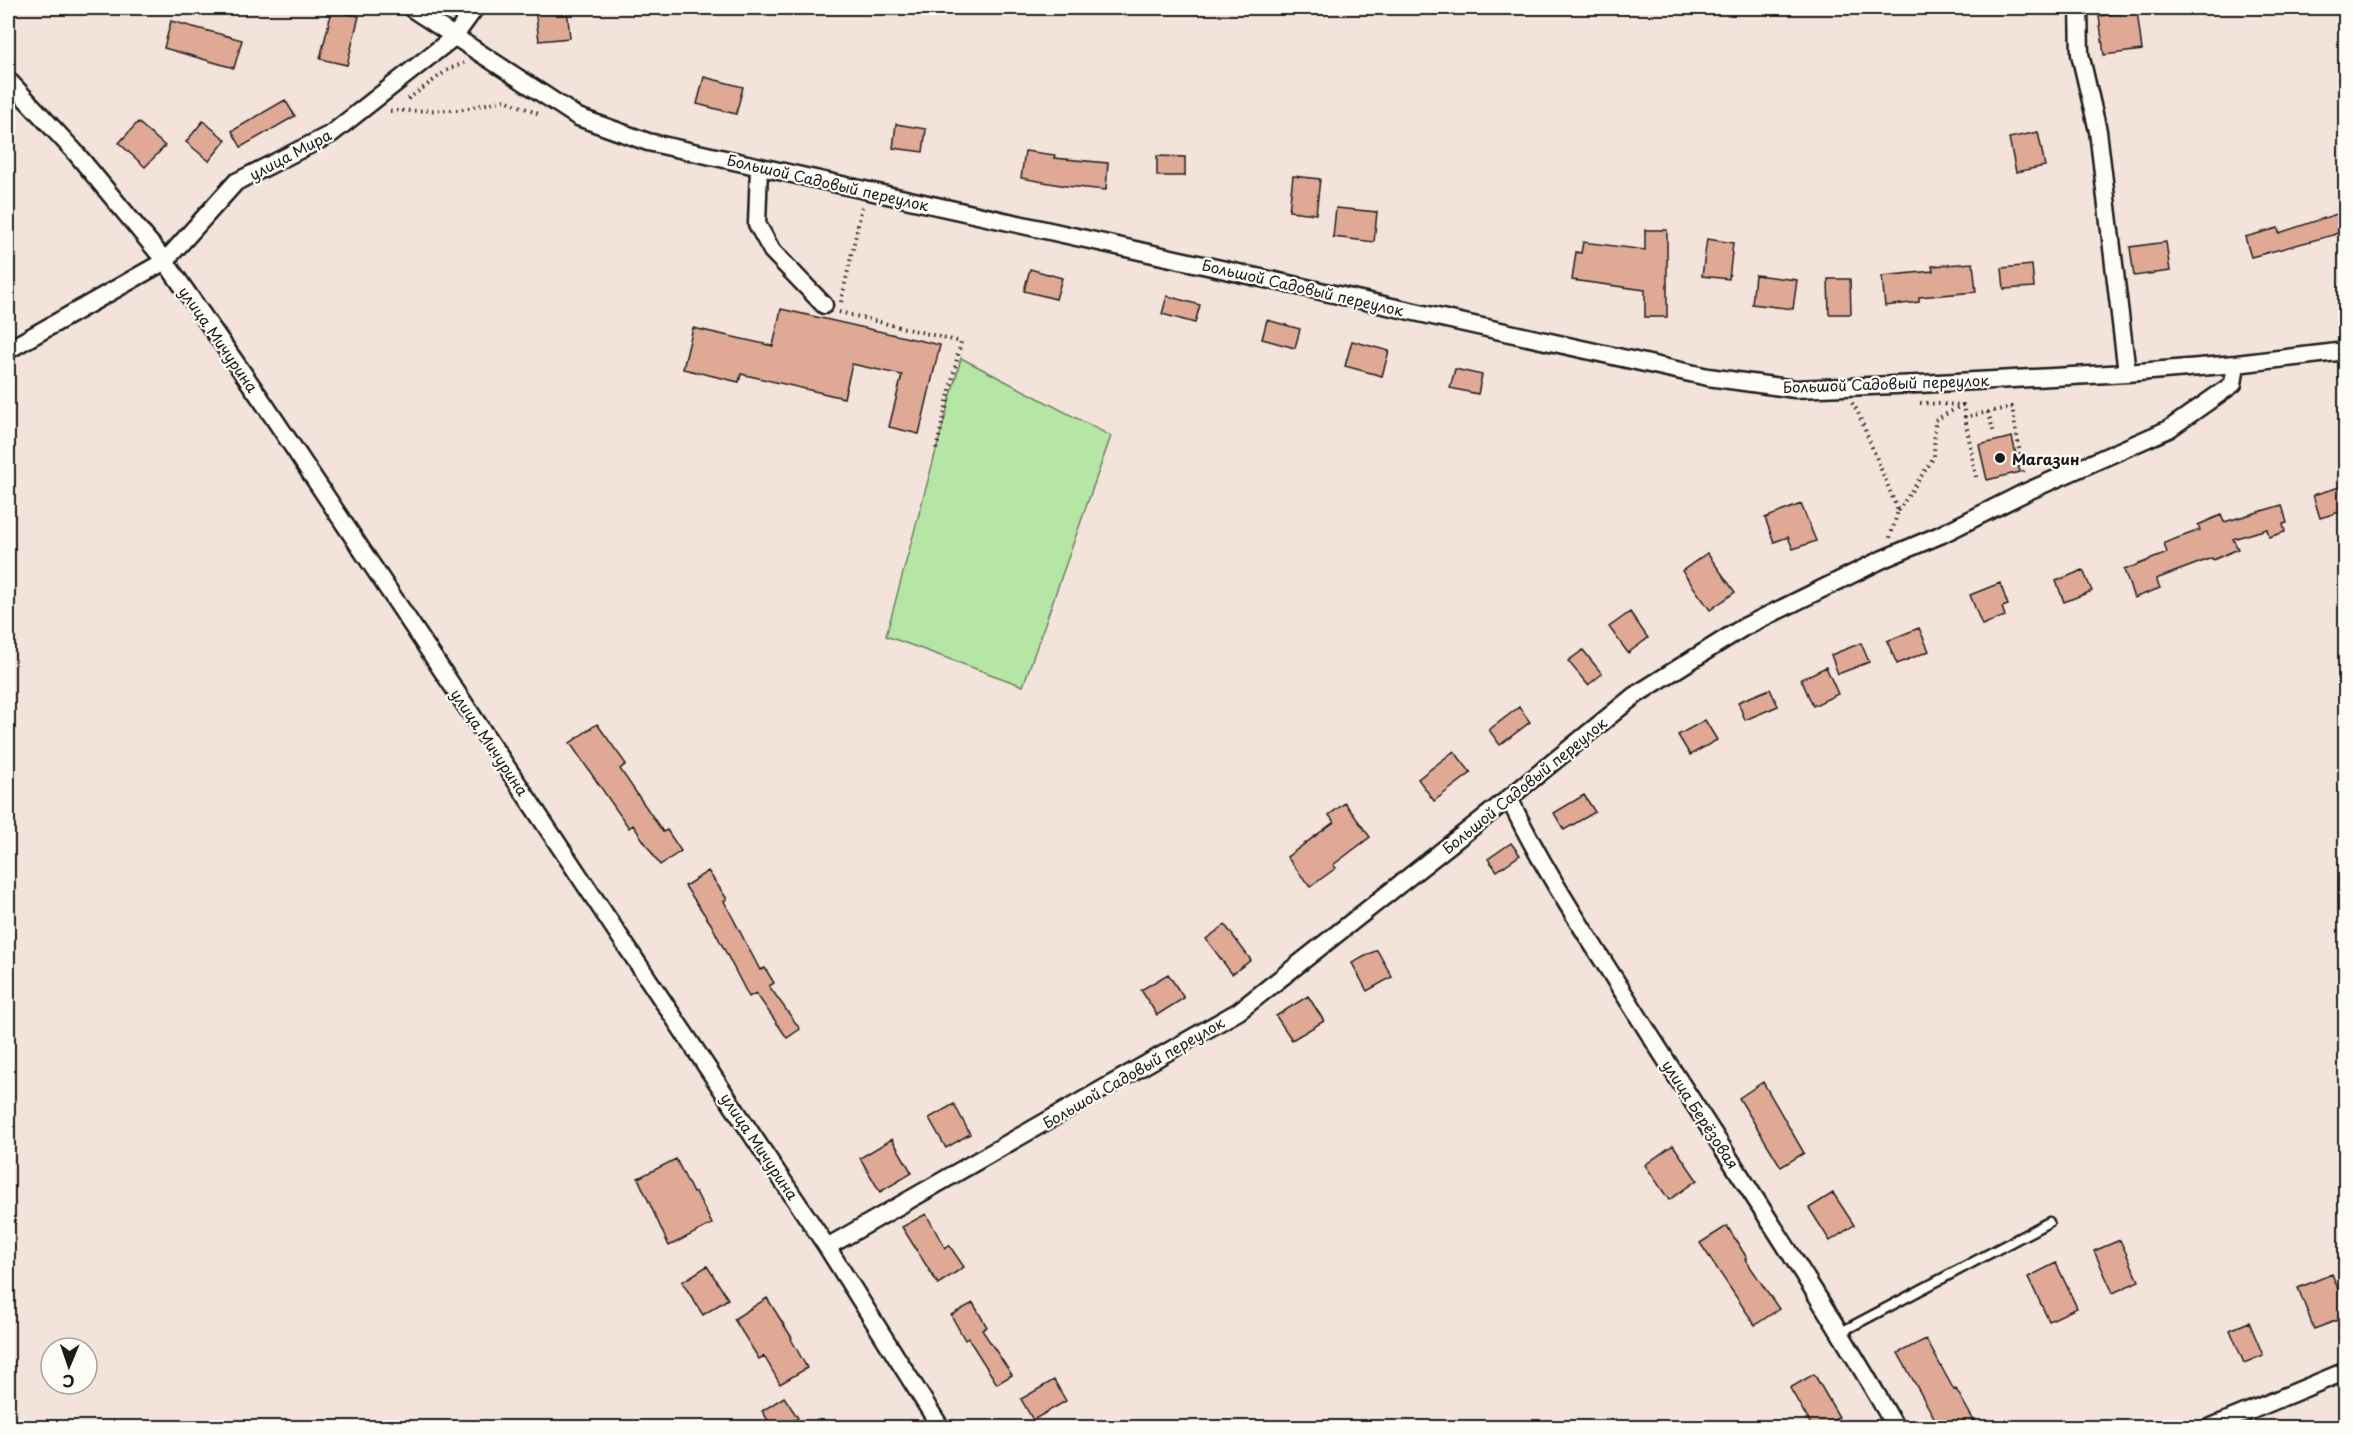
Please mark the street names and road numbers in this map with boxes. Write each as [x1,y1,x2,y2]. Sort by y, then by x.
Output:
street label: улица Мира [245,122,336,185]
street label: Большой Садовый переулок [725,148,931,216]
street label: Большой Садовый переулок [1200,253,1406,321]
street label: улица Мичурина [174,281,265,397]
street label: Большой Садовый переулок [1782,368,1990,398]
street label: улица Мичурина [446,684,535,801]
street label: Большой Садовый переулок [1437,711,1611,859]
street label: Большой Садовый переулок [1038,1010,1228,1134]
street label: улица Берёзовая [1657,1055,1745,1173]
street label: улица Мичурина [716,1088,805,1205]

